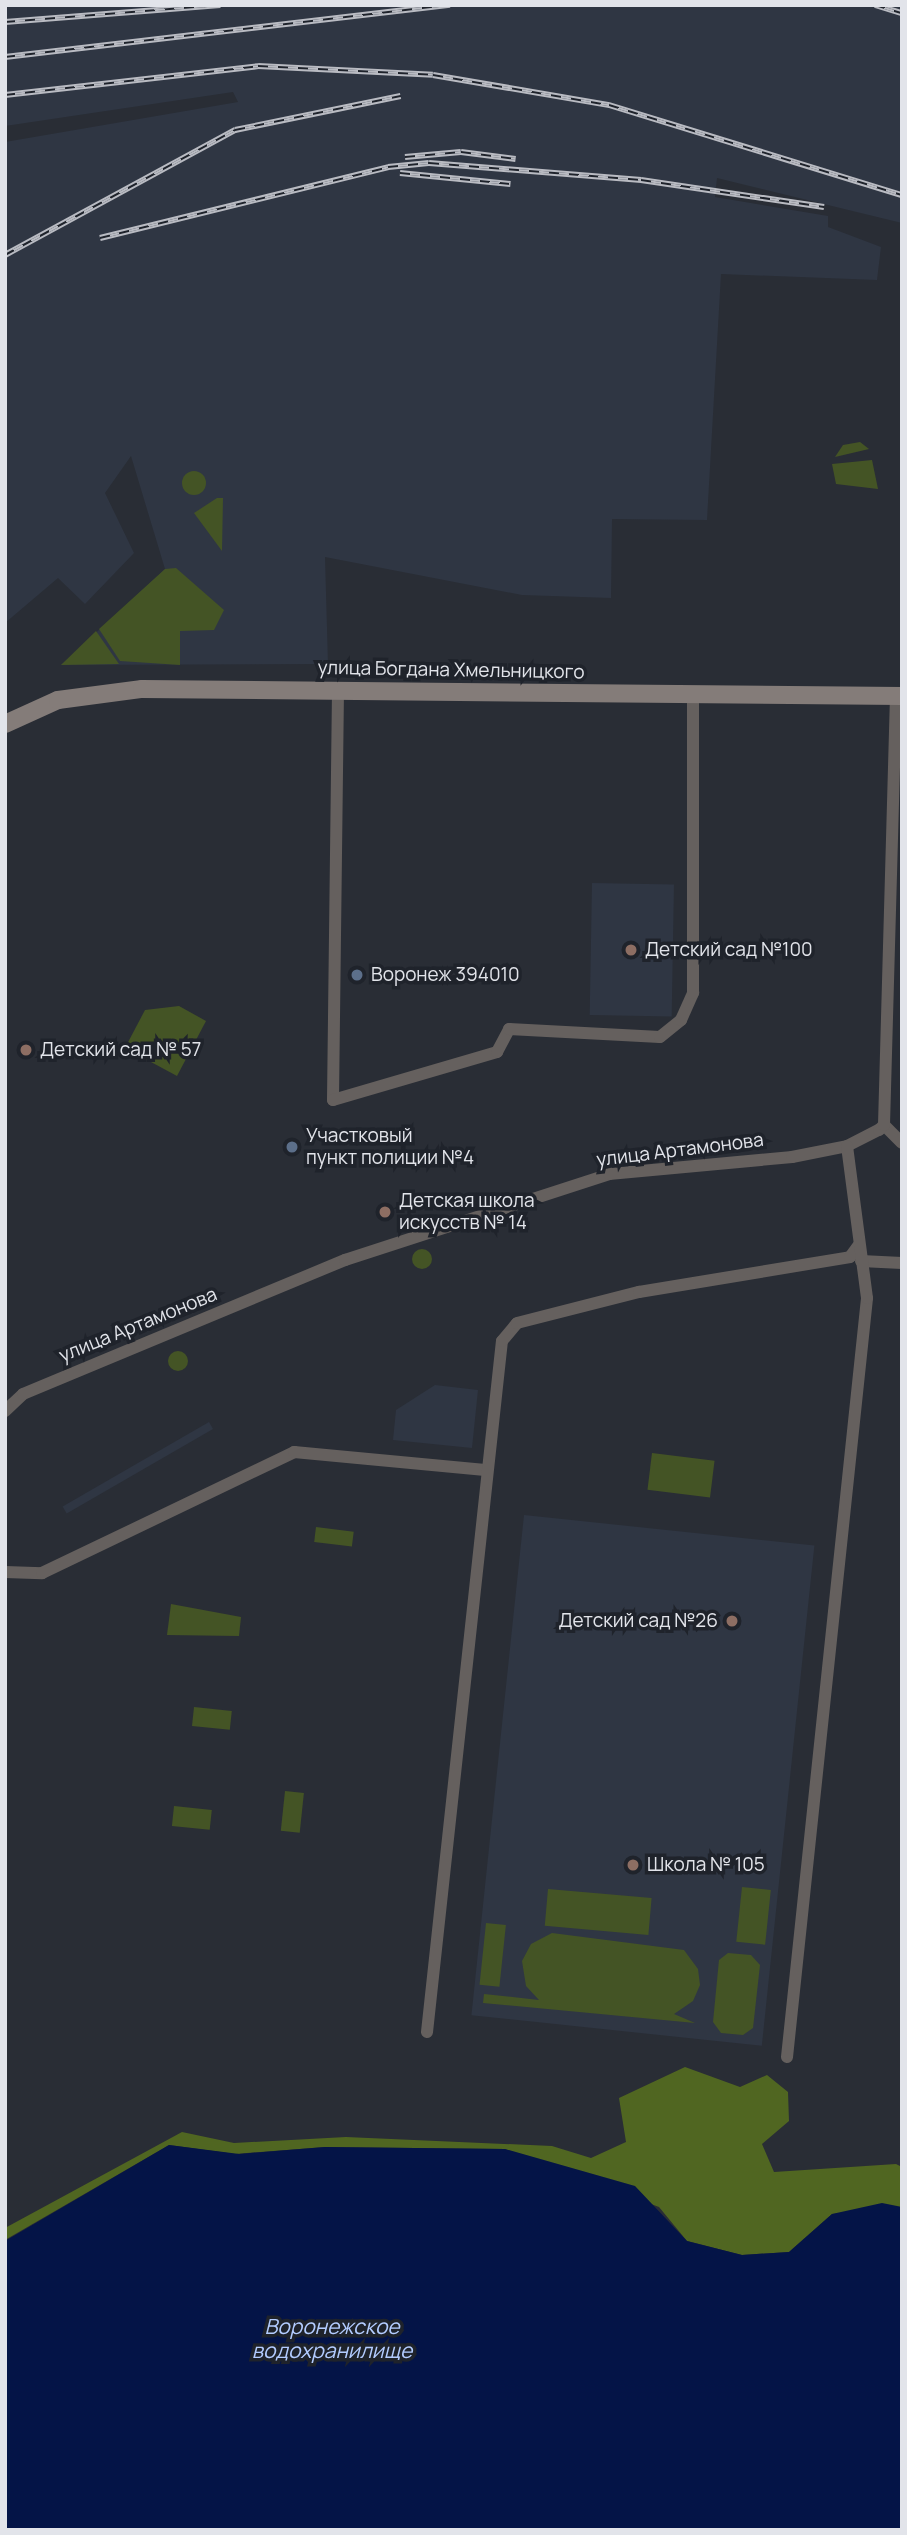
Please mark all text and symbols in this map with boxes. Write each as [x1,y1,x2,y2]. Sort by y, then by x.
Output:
street label: улица Богдана Хмельницкого [317,656,585,684]
place label: Детский сад №100 [645,939,813,961]
marker: Детский сад №100 [623,942,639,958]
place label: Воронеж 394010 [371,964,519,986]
marker: Воронеж 394010 [349,967,365,983]
place label: Детский сад № 57 [40,1039,201,1061]
marker: Детский сад № 57 [18,1042,34,1058]
place label: Участковый пункт полиции №4 [306,1125,474,1169]
street label: улица Артамонова [595,1128,765,1172]
marker: Участковый пункт полиции №4 [284,1139,300,1155]
place label: Детская школа искусств № 14 [399,1190,535,1234]
marker: Детская школа искусств № 14 [377,1204,393,1220]
street label: улица Артамонова [56,1283,220,1367]
place label: Детский сад №26 [558,1610,718,1632]
marker: Детский сад №26 [724,1613,740,1629]
place label: Школа № 105 [647,1854,765,1876]
marker: Школа № 105 [625,1857,641,1873]
water label: Воронежское водохранилище [252,2313,412,2363]

